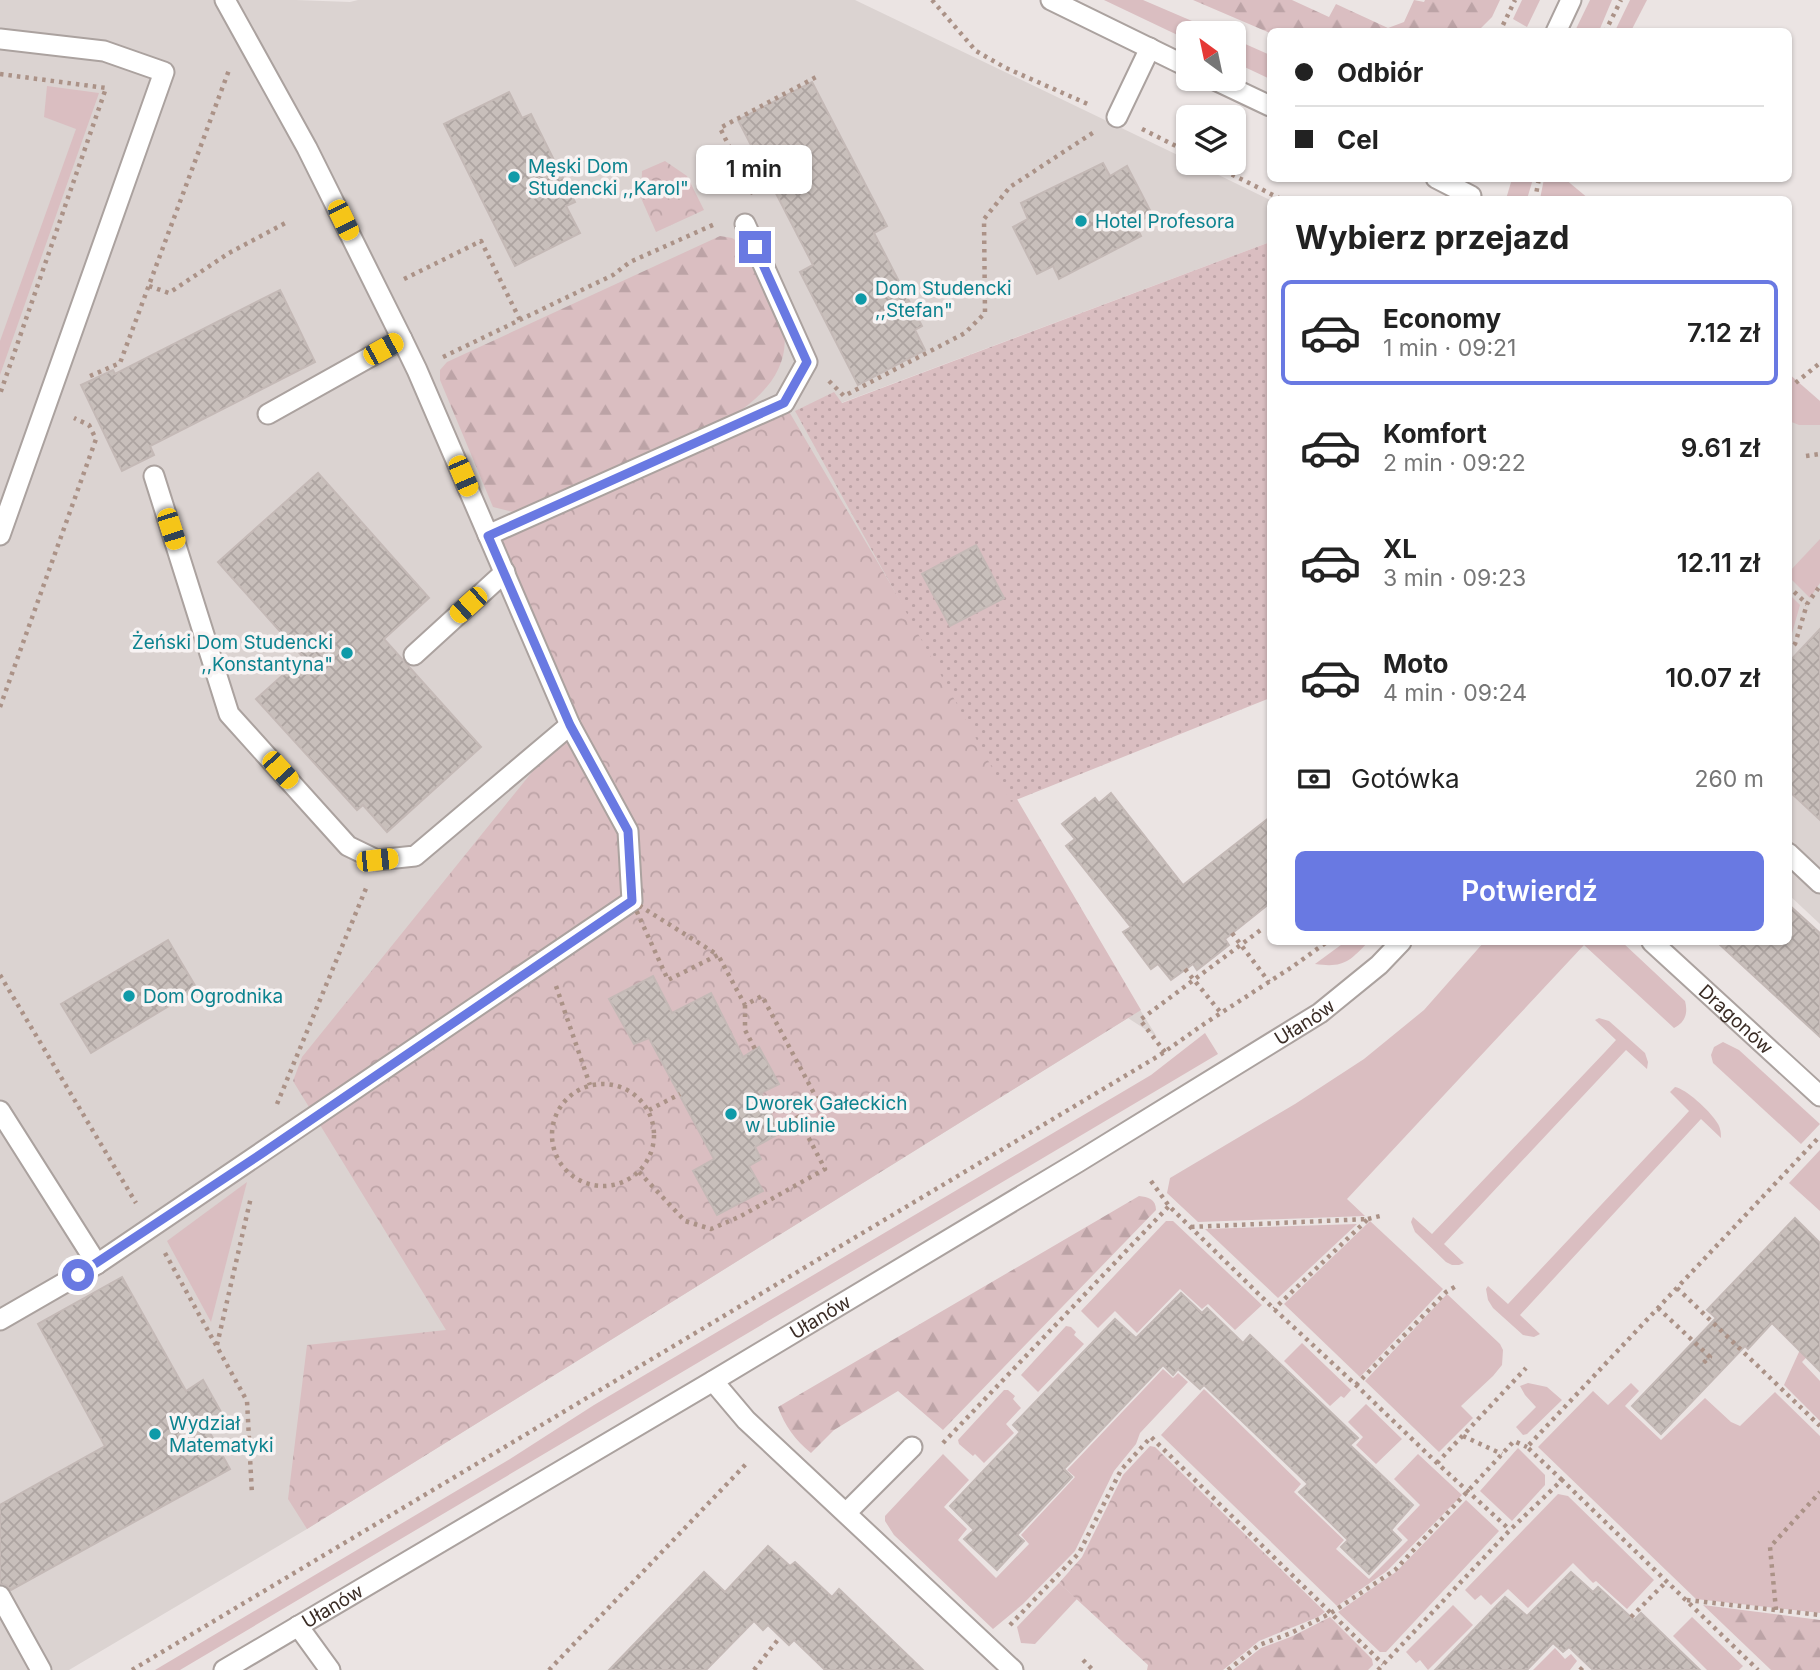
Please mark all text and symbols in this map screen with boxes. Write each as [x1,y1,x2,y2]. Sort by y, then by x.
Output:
north arrow [1176,21,1246,91]
map controls [1176,21,1246,175]
text: Odbiór [1337,57,1423,88]
button: layers [1176,105,1246,175]
text: Cel [1337,124,1379,155]
callout: 1 min [697,146,813,194]
place label: Męski Dom Studencki ,,Karol" [528,155,689,200]
text: 1 min [726,155,782,183]
marker: Męski Dom Studencki ,,Karol" [506,169,522,185]
car [325,197,362,243]
place label: Hotel Profesora [1095,210,1235,233]
marker: Hotel Profesora [1073,213,1089,229]
text: Wybierz przejazd [1295,218,1569,257]
route end [739,231,771,263]
place label: Dom Studencki ,,Stefan" [875,277,1012,322]
marker: Dom Studencki ,,Stefan" [853,291,869,307]
icon: car [1299,301,1362,364]
text: Economy [1383,303,1501,334]
text: 7.12 zł [1687,317,1760,348]
car [360,330,407,368]
text: 1 min · 09:21 [1383,334,1516,362]
icon: car [1299,416,1362,479]
text: Komfort [1383,418,1487,449]
text: 9.61 zł [1681,432,1760,463]
text: 2 min · 09:22 [1383,449,1526,477]
car [446,453,481,499]
car [155,506,188,552]
icon: car [1299,531,1362,594]
text: XL [1383,533,1417,564]
text: 12.11 zł [1677,547,1760,578]
text: 3 min · 09:23 [1383,564,1526,592]
car [446,583,491,627]
place label: Żeński Dom Studencki ,,Konstantyna" [132,631,333,676]
marker: Żeński Dom Studencki ,,Konstantyna" [339,645,355,661]
icon: car [1299,646,1362,709]
text: Moto [1383,648,1448,679]
text: 10.07 zł [1665,662,1760,693]
text: 4 min · 09:24 [1383,679,1527,707]
car [259,747,302,793]
icon: cash [1295,760,1333,798]
text: Gotówka [1351,763,1460,794]
text: 260 m [1695,765,1764,793]
car [356,847,399,873]
button: Potwierdź [1295,851,1764,931]
street label: Dragonów [1694,979,1778,1059]
place label: Dom Ogrodnika [143,985,283,1008]
marker: Dom Ogrodnika [121,988,137,1004]
street label: Ułanów [1270,994,1339,1050]
place label: Dworek Gałeckich w Lublinie [745,1092,908,1137]
marker: Dworek Gałeckich w Lublinie [723,1106,739,1122]
route start [62,1259,94,1291]
street label: Ułanów [785,1290,855,1344]
place label: Wydział Matematyki [169,1412,274,1457]
marker: Wydział Matematyki [147,1426,163,1442]
street label: Ułanów [298,1579,367,1633]

